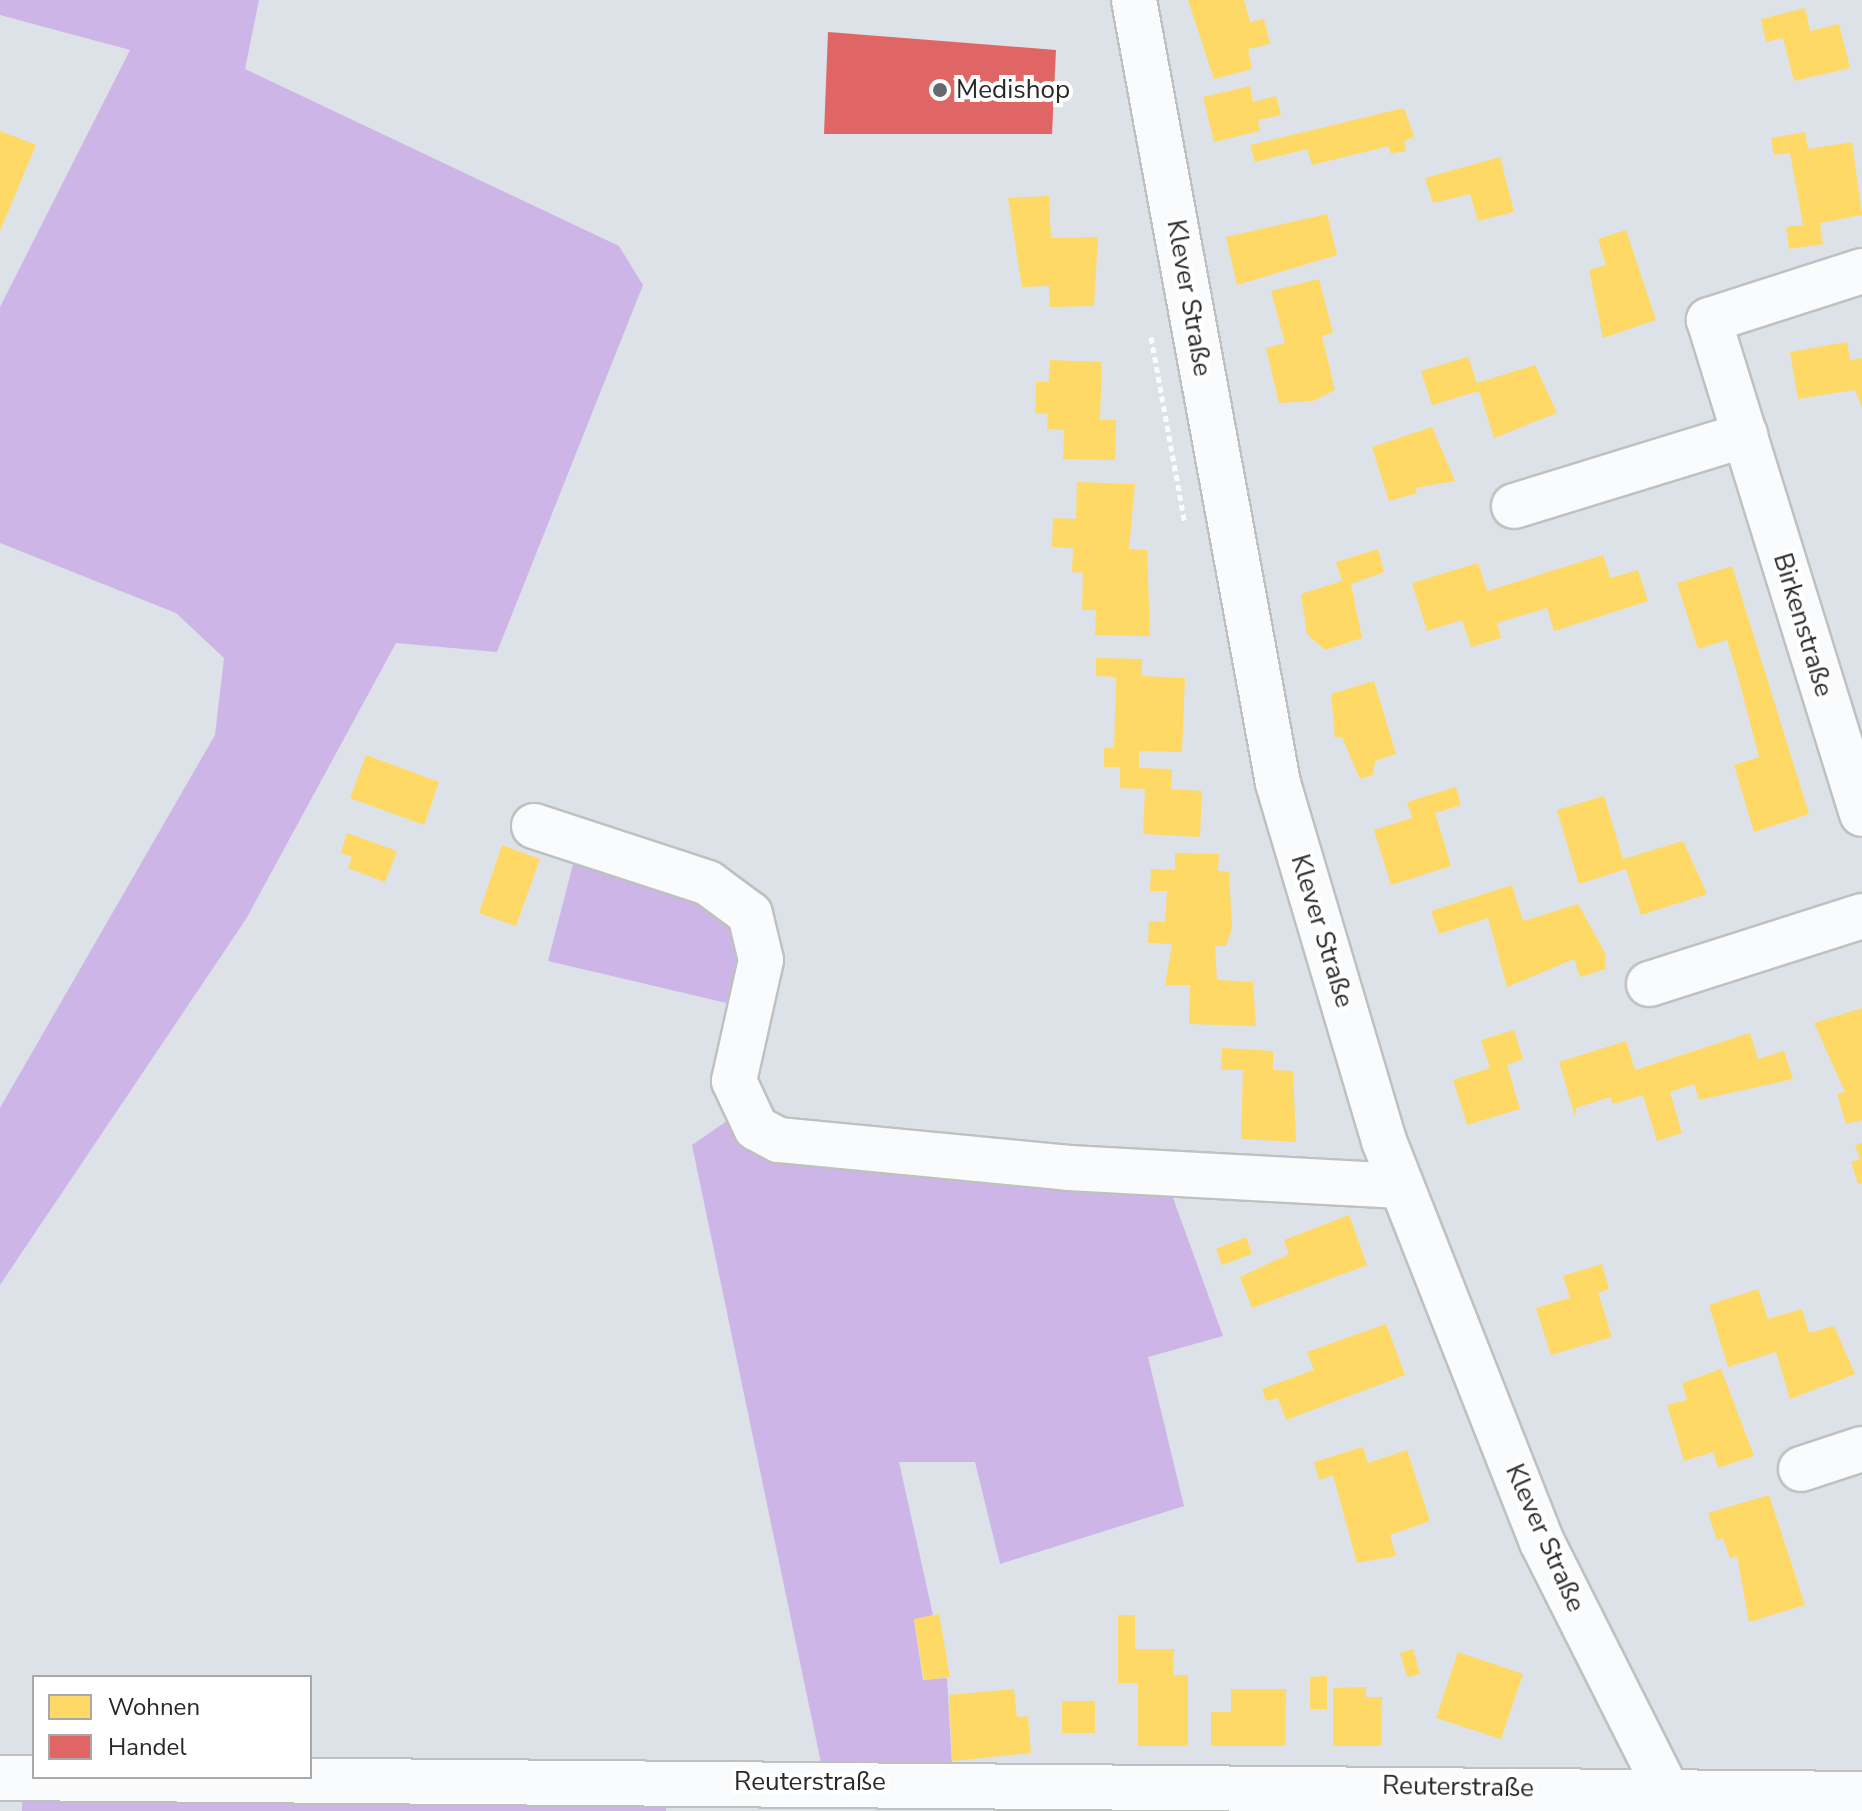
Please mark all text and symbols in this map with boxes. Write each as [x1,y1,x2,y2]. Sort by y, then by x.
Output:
place label: Medishop [956,74,1070,106]
marker: Medishop [931,81,949,99]
street label: Klever Straße [1160,217,1218,379]
street label: Birkenstraße [1766,549,1840,701]
street label: Klever Straße [1284,851,1360,1011]
street label: Klever Straße [1499,1459,1591,1617]
legend [32,1675,312,1779]
text: Wohnen [108,1691,200,1723]
text: Handel [108,1731,186,1763]
street label: Reuterstraße [734,1766,886,1798]
street label: Reuterstraße [1382,1770,1534,1804]

